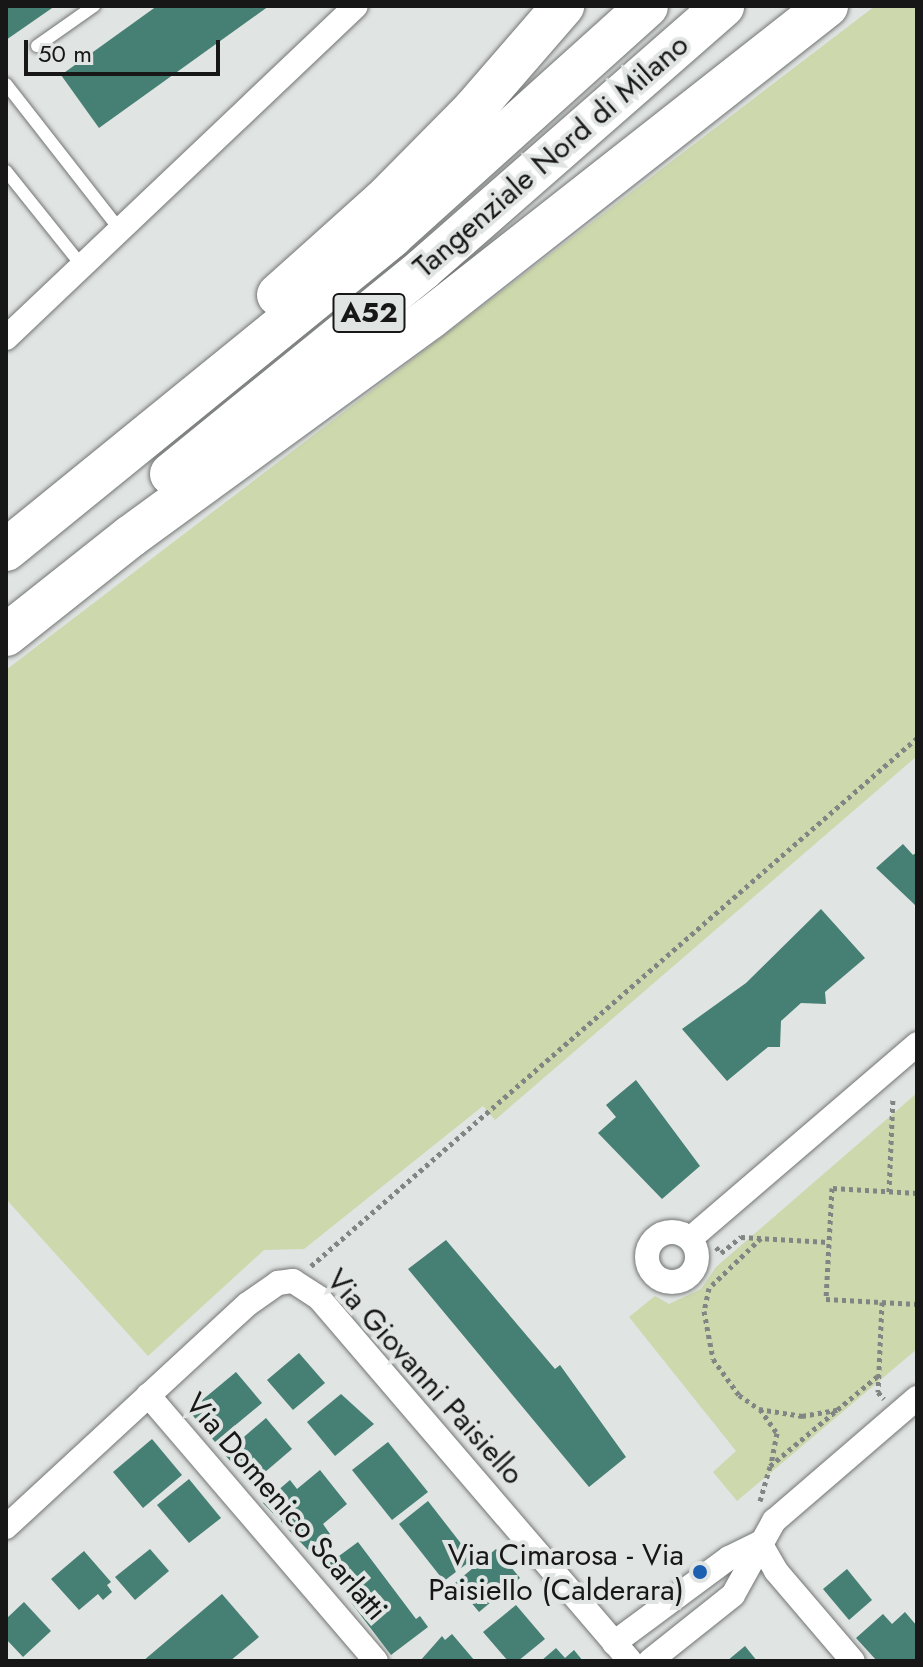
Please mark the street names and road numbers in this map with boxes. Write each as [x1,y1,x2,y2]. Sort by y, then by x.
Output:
street label: Tangenziale Nord di Milano [406,27,696,285]
road number: A52 [331,289,407,337]
street label: Via Giovanni Paisiello [319,1262,531,1492]
street label: Via Domenico Scarlatti [178,1386,394,1628]

